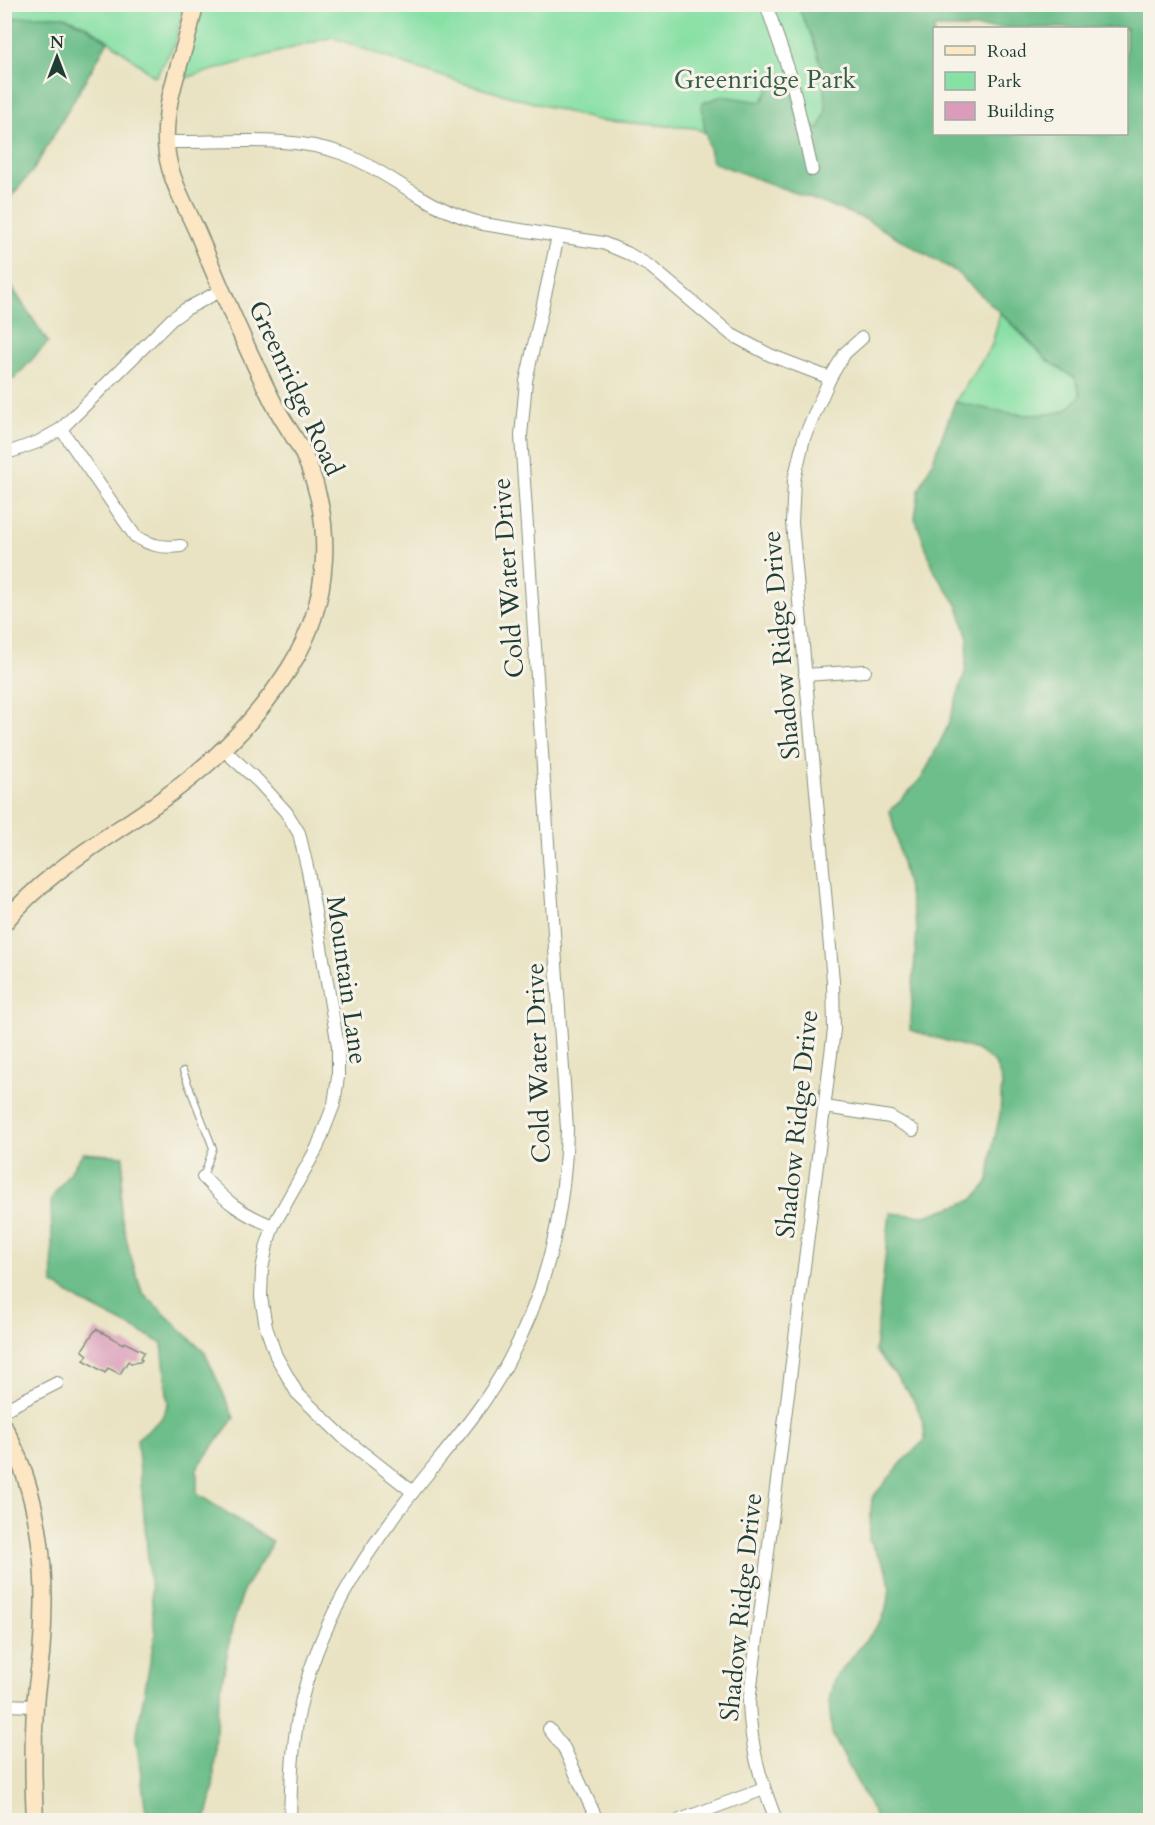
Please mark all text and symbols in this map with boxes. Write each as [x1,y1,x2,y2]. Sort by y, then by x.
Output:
north arrow [27,27,87,87]
legend [933,27,1128,135]
text: N [50,32,64,54]
text: Road [987,39,1027,64]
park label: Greenridge Park [674,62,856,97]
text: Park [987,69,1022,94]
text: Building [987,99,1055,124]
street label: Greenridge Road [240,295,352,481]
street label: Cold Water Drive [484,477,532,679]
street label: Shadow Ridge Drive [754,529,808,761]
street label: Mountain Lane [318,894,376,1066]
street label: Cold Water Drive [517,962,559,1164]
street label: Shadow Ridge Drive [768,1008,826,1240]
street label: Shadow Ridge Drive [712,1491,770,1723]

